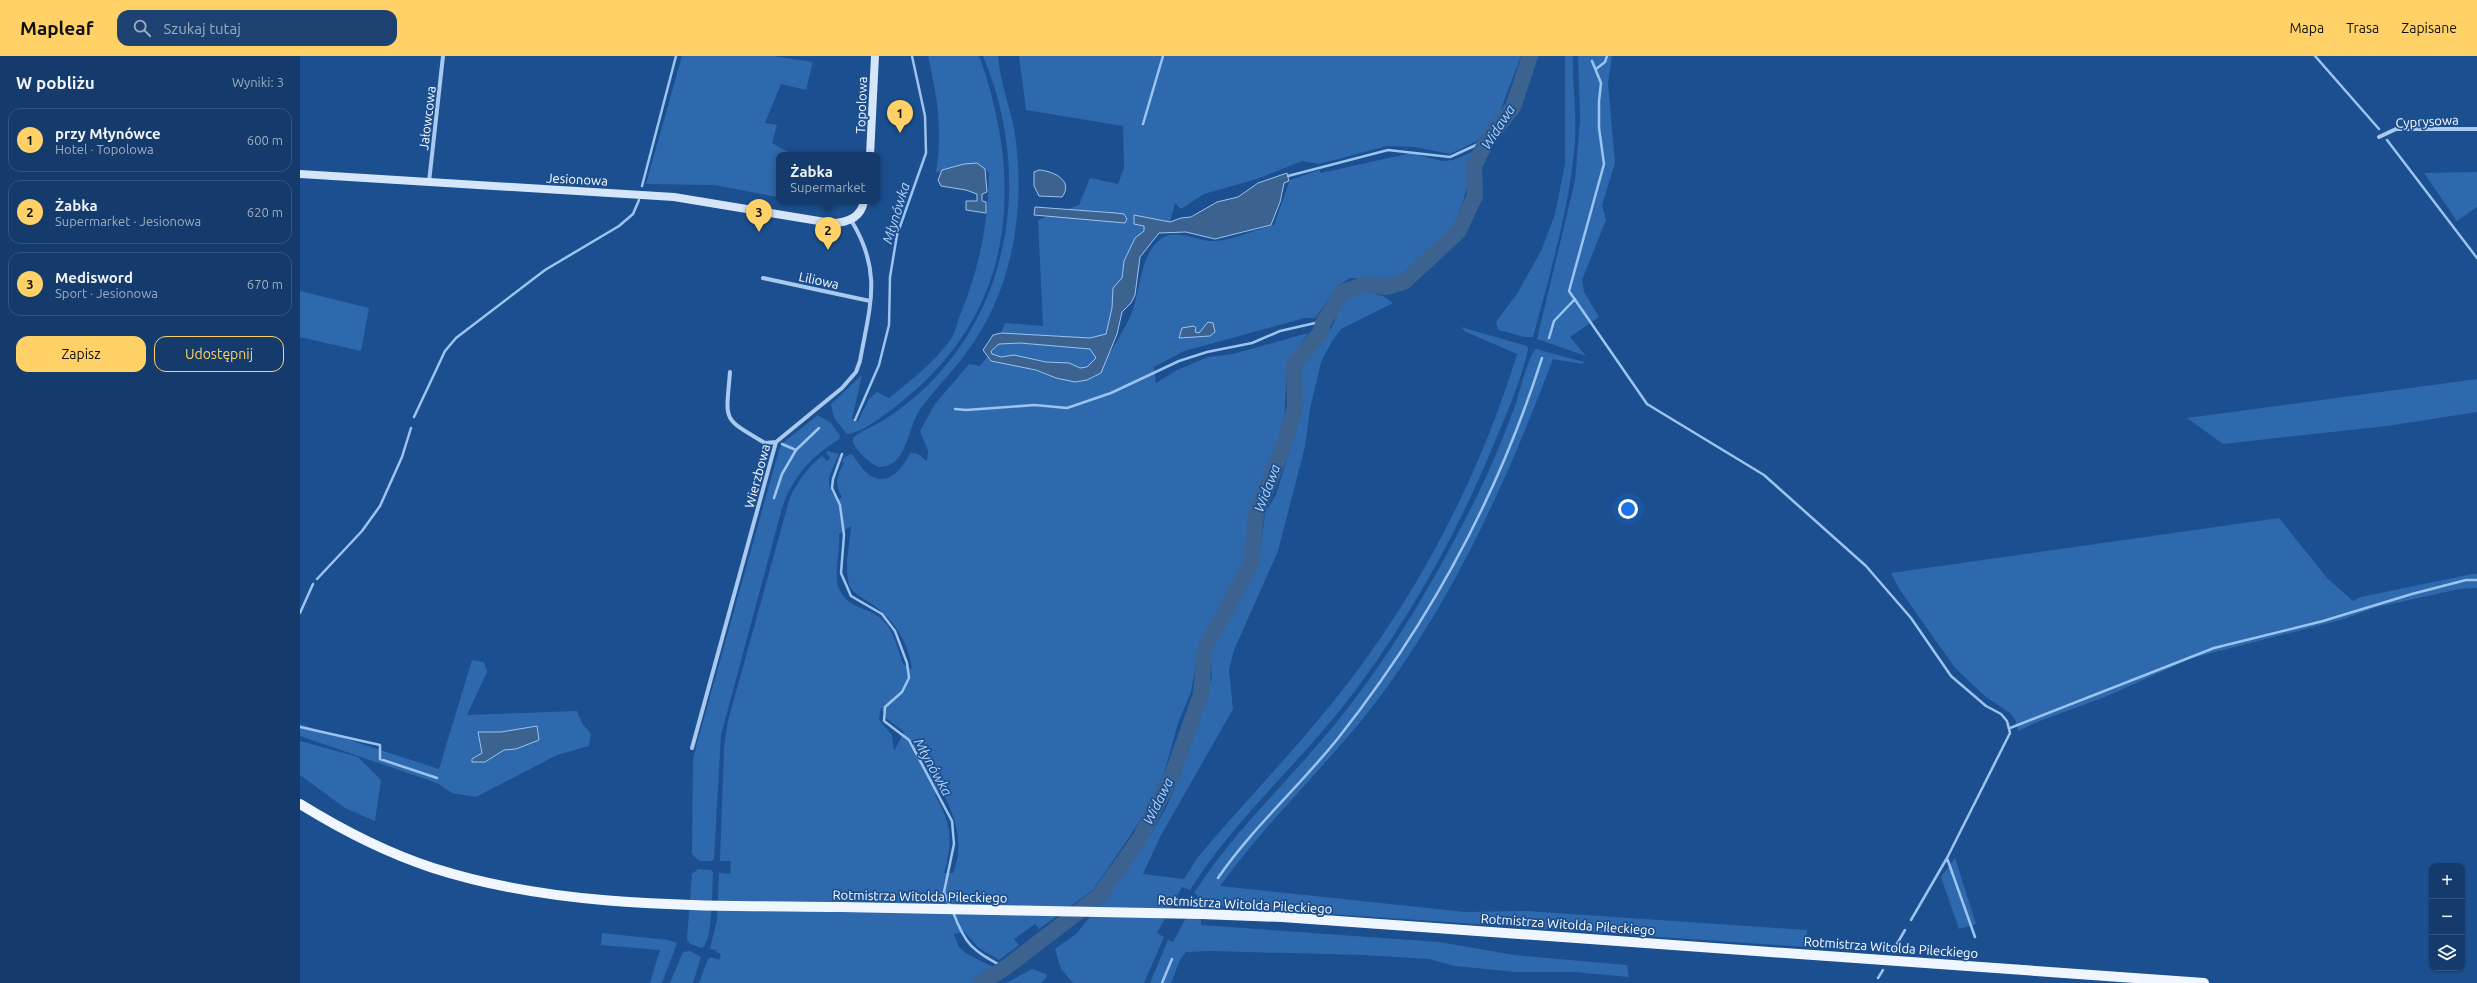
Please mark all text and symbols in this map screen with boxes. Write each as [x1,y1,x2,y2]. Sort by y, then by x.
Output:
search box [117,10,397,46]
text: Mapleaf [20,17,93,39]
icon: search [131,17,153,39]
text: Szukaj tutaj [163,20,241,37]
text: Mapa [2289,20,2324,36]
text: Trasa [2346,20,2379,36]
text: Zapisane [2401,20,2457,36]
text: W pobliżu [16,73,95,92]
text: Wyniki: 3 [232,75,284,89]
street label: Topolowa [853,76,869,134]
street label: Jałowcowa [416,85,438,151]
pin: 1 [887,100,913,133]
water label: Widawa [1478,101,1518,152]
street label: Cyprysowa [2395,112,2459,130]
text: przy Młynówce [55,125,161,142]
text: 1 [26,133,34,147]
text: 600 m [247,133,283,147]
text: Hotel · Topolowa [55,142,154,156]
popup [776,152,880,204]
text: Żabka [790,163,833,180]
street label: Jesionowa [546,170,608,188]
text: Supermarket [790,180,866,194]
water label: Młynówka [879,180,913,246]
text: Żabka [55,197,98,214]
pin: 3 [746,199,772,232]
text: 2 [26,205,34,219]
text: 620 m [247,205,283,219]
text: Supermarket · Jesionowa [55,214,201,228]
pin: 2 [815,217,841,250]
text: Medisword [55,269,133,286]
street label: Liliowa [798,269,840,291]
text: 3 [26,277,34,291]
text: 670 m [247,277,283,291]
text: Sport · Jesionowa [55,286,158,300]
button: Zapisz [16,336,146,372]
button: Udostępnij [154,336,284,372]
street label: Wierzbowa [742,443,772,509]
water label: Widawa [1251,462,1284,514]
your location [1618,499,1638,519]
water label: Młynówka [911,735,956,799]
water label: Widawa [1140,775,1177,827]
map controls [2429,863,2465,971]
button: + [2429,863,2465,899]
street label: Rotmistrza Witolda Pileckiego [832,887,1008,905]
street label: Rotmistrza Witolda Pileckiego [1157,892,1333,916]
button: − [2429,899,2465,935]
street label: Rotmistrza Witolda Pileckiego [1480,911,1656,937]
street label: Rotmistrza Witolda Pileckiego [1803,934,1979,960]
button: layers [2429,935,2465,971]

